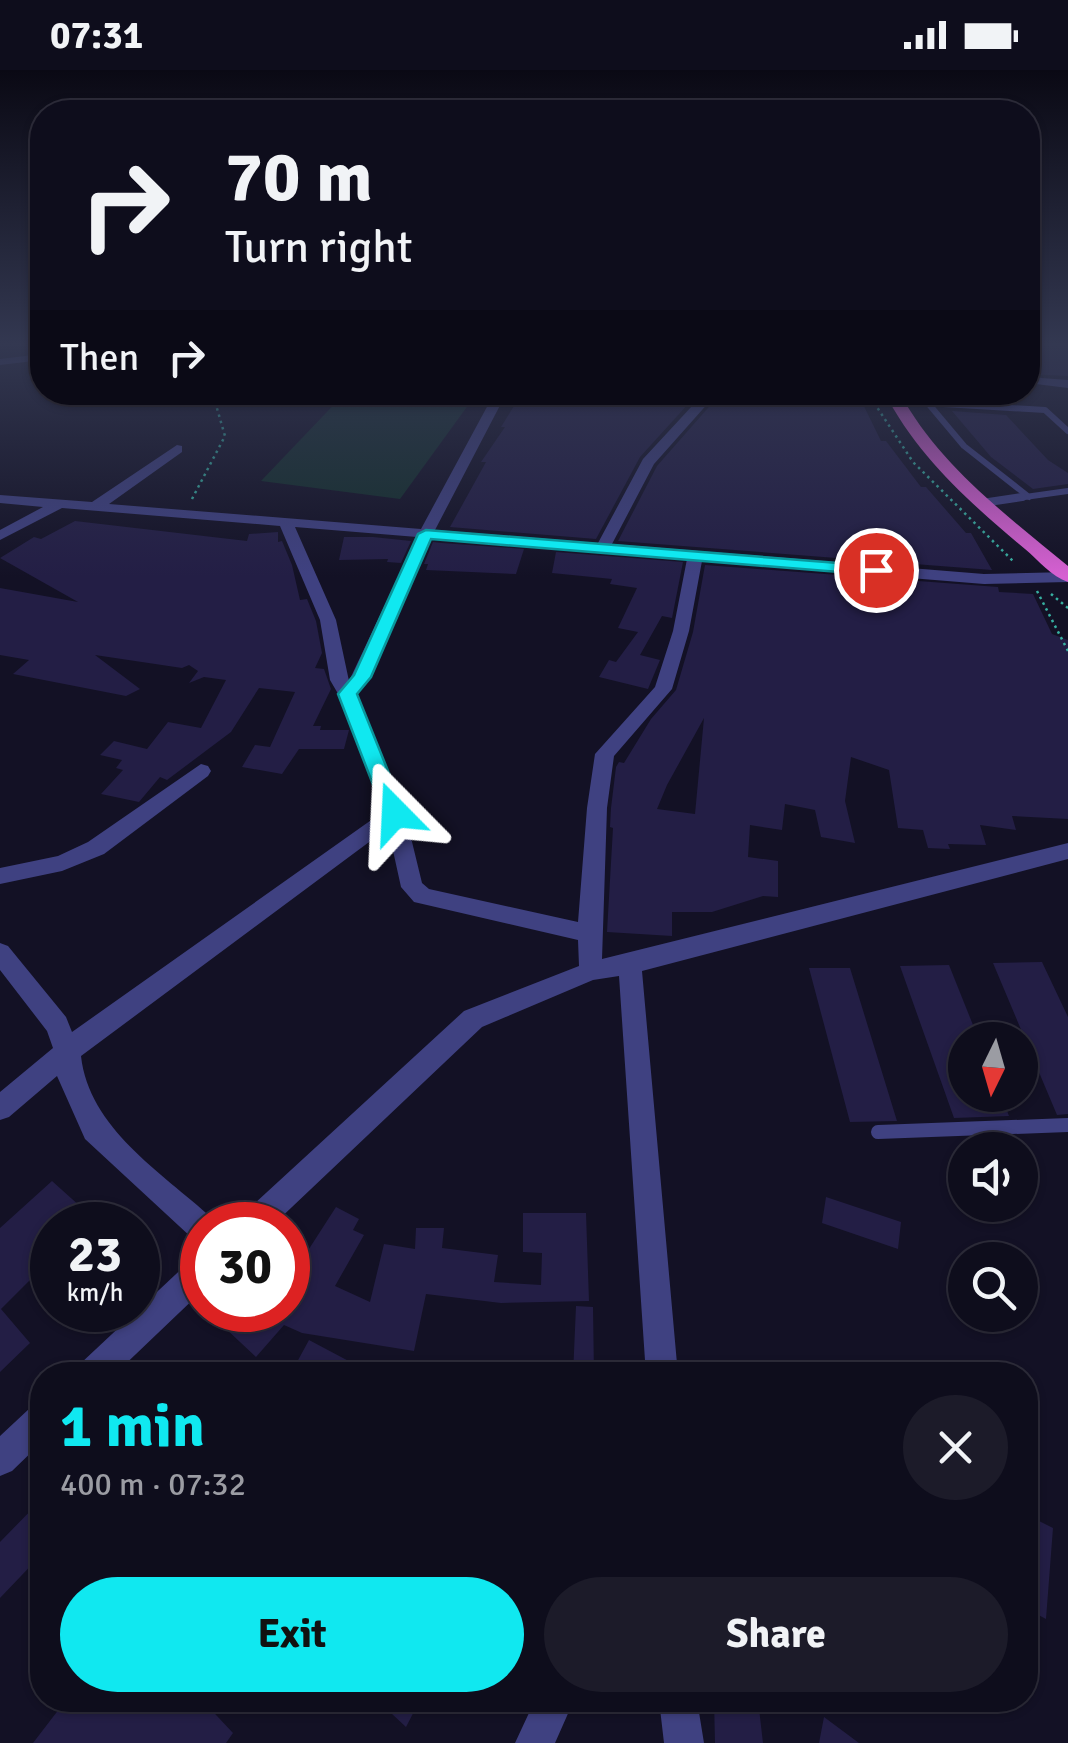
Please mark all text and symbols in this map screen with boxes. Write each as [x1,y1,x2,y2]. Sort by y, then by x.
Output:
text: 07:31 [50,12,143,59]
text: 70 m [225,134,373,220]
icon: right [60,140,190,270]
text: Turn right [225,220,413,275]
icon: right [159,330,214,385]
text: Then [60,334,139,381]
pin [834,528,919,613]
icon: arrive [849,543,904,598]
position arrow [343,761,447,865]
north arrow [948,1022,1038,1112]
map controls [948,1022,1038,1332]
button: sound [948,1132,1038,1222]
speed limit sign: 30 [180,1202,310,1332]
text: 23 [68,1224,122,1286]
button: search [948,1242,1038,1332]
text: km/h [67,1277,123,1308]
text: 1 min [60,1390,205,1464]
button: close [903,1395,1008,1500]
text: 400 m · 07:32 [60,1465,246,1504]
button: Exit [60,1577,524,1692]
button: Share [544,1577,1008,1692]

